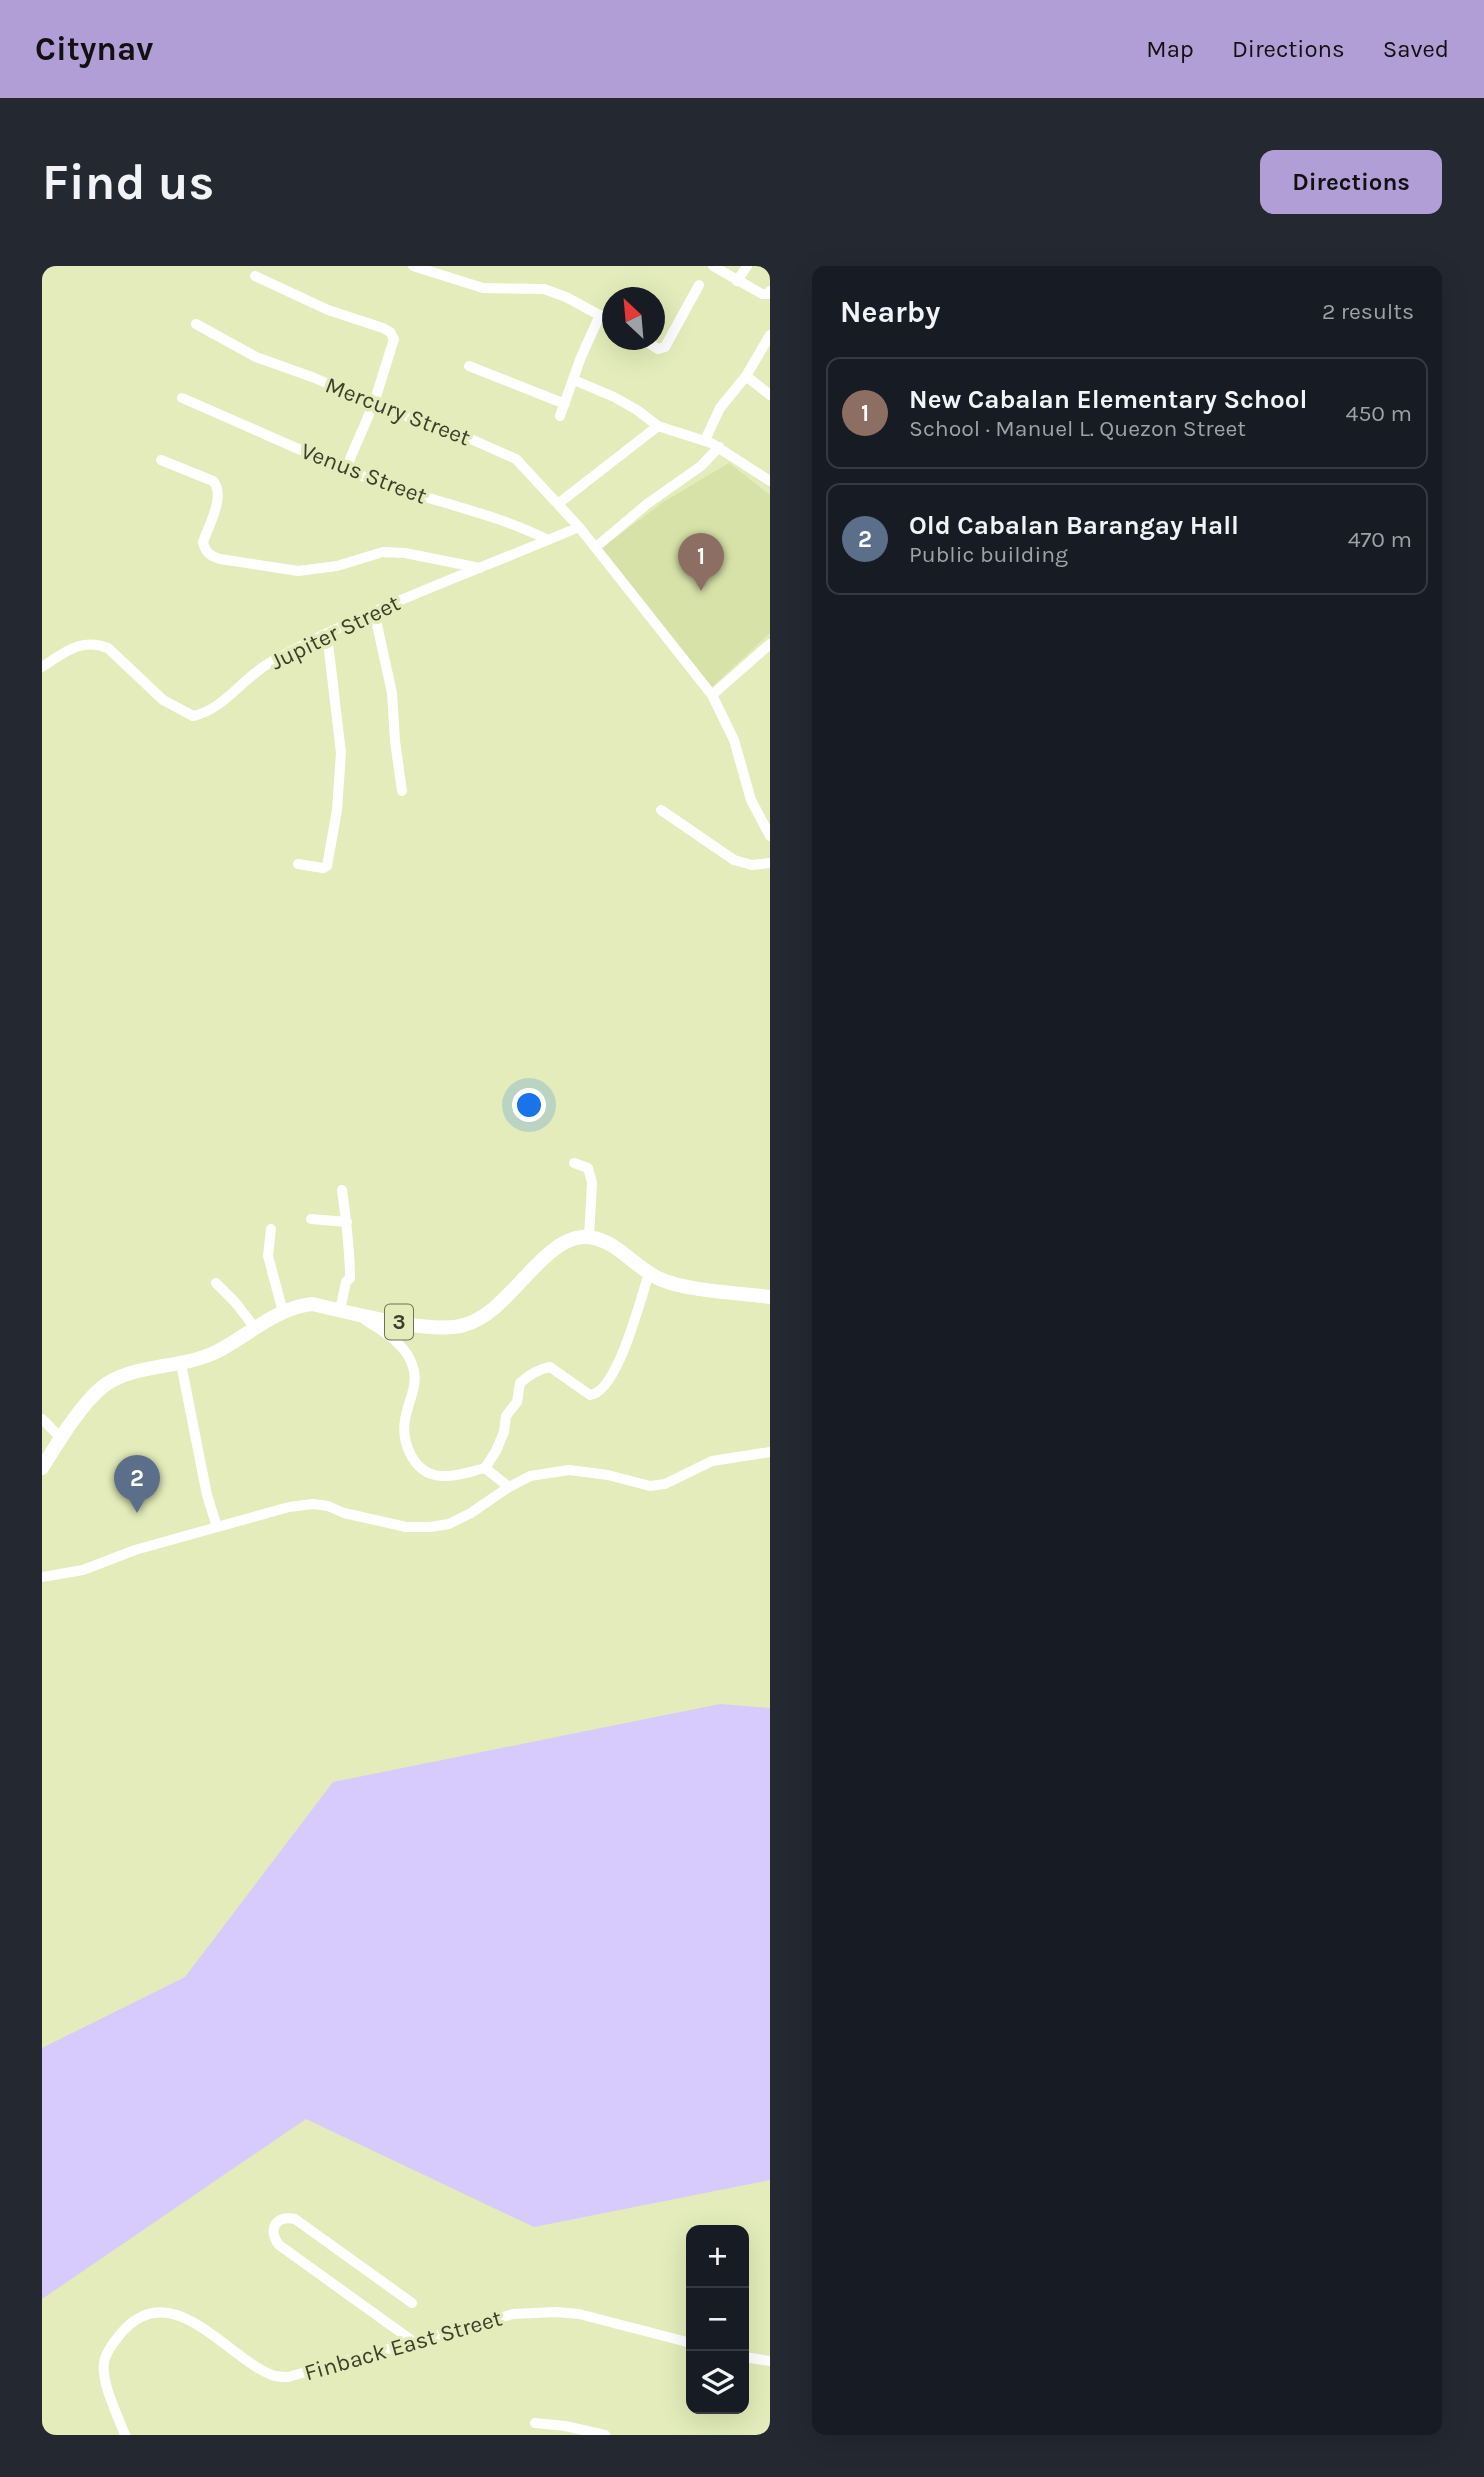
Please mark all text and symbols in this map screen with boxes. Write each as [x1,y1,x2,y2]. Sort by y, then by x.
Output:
text: Citynav [35,30,153,68]
text: Map [1146,35,1194,63]
text: Directions [1232,35,1345,63]
text: Saved [1383,35,1449,63]
button: Directions [1260,150,1442,214]
text: Find us [42,154,214,211]
north arrow [602,287,665,350]
text: Nearby [840,294,940,330]
text: 2 results [1322,298,1414,325]
street label: Mercury Street [322,371,474,452]
text: New Cabalan Elementary School [909,384,1307,415]
text: 1 [861,400,869,427]
text: 450 m [1346,400,1412,427]
text: School · Manuel L. Quezon Street [909,415,1246,442]
street label: Venus Street [297,437,431,510]
text: Old Cabalan Barangay Hall [909,510,1239,541]
text: 2 [858,526,872,553]
text: 470 m [1348,526,1412,553]
pin: 1 [678,533,724,591]
text: Public building [909,541,1068,568]
street label: Jupiter Street [266,589,405,675]
your location [512,1088,546,1122]
road number: 3 [385,1304,413,1340]
pin: 2 [114,1455,160,1513]
map controls [686,2225,749,2414]
button: + [686,2225,749,2288]
button: − [686,2288,749,2351]
street label: Finback East Street [301,2304,505,2387]
button: layers [686,2351,749,2414]

